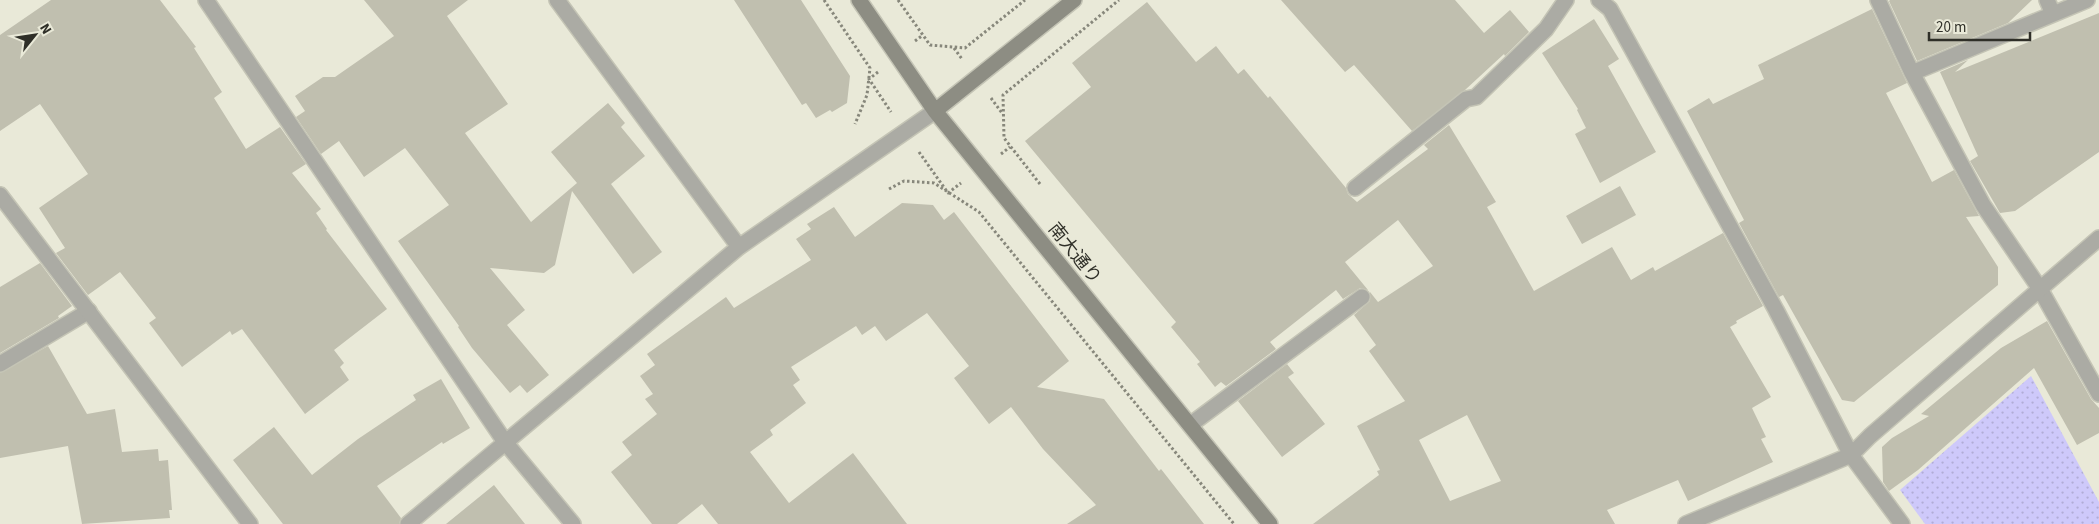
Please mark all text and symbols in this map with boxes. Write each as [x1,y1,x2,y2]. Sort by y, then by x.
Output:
north arrow [10,10,60,60]
scale bar [1929,10,2030,42]
text: 20 m [1936,17,1966,38]
text: N [34,20,56,38]
street label: 南大通り [1042,217,1107,289]

